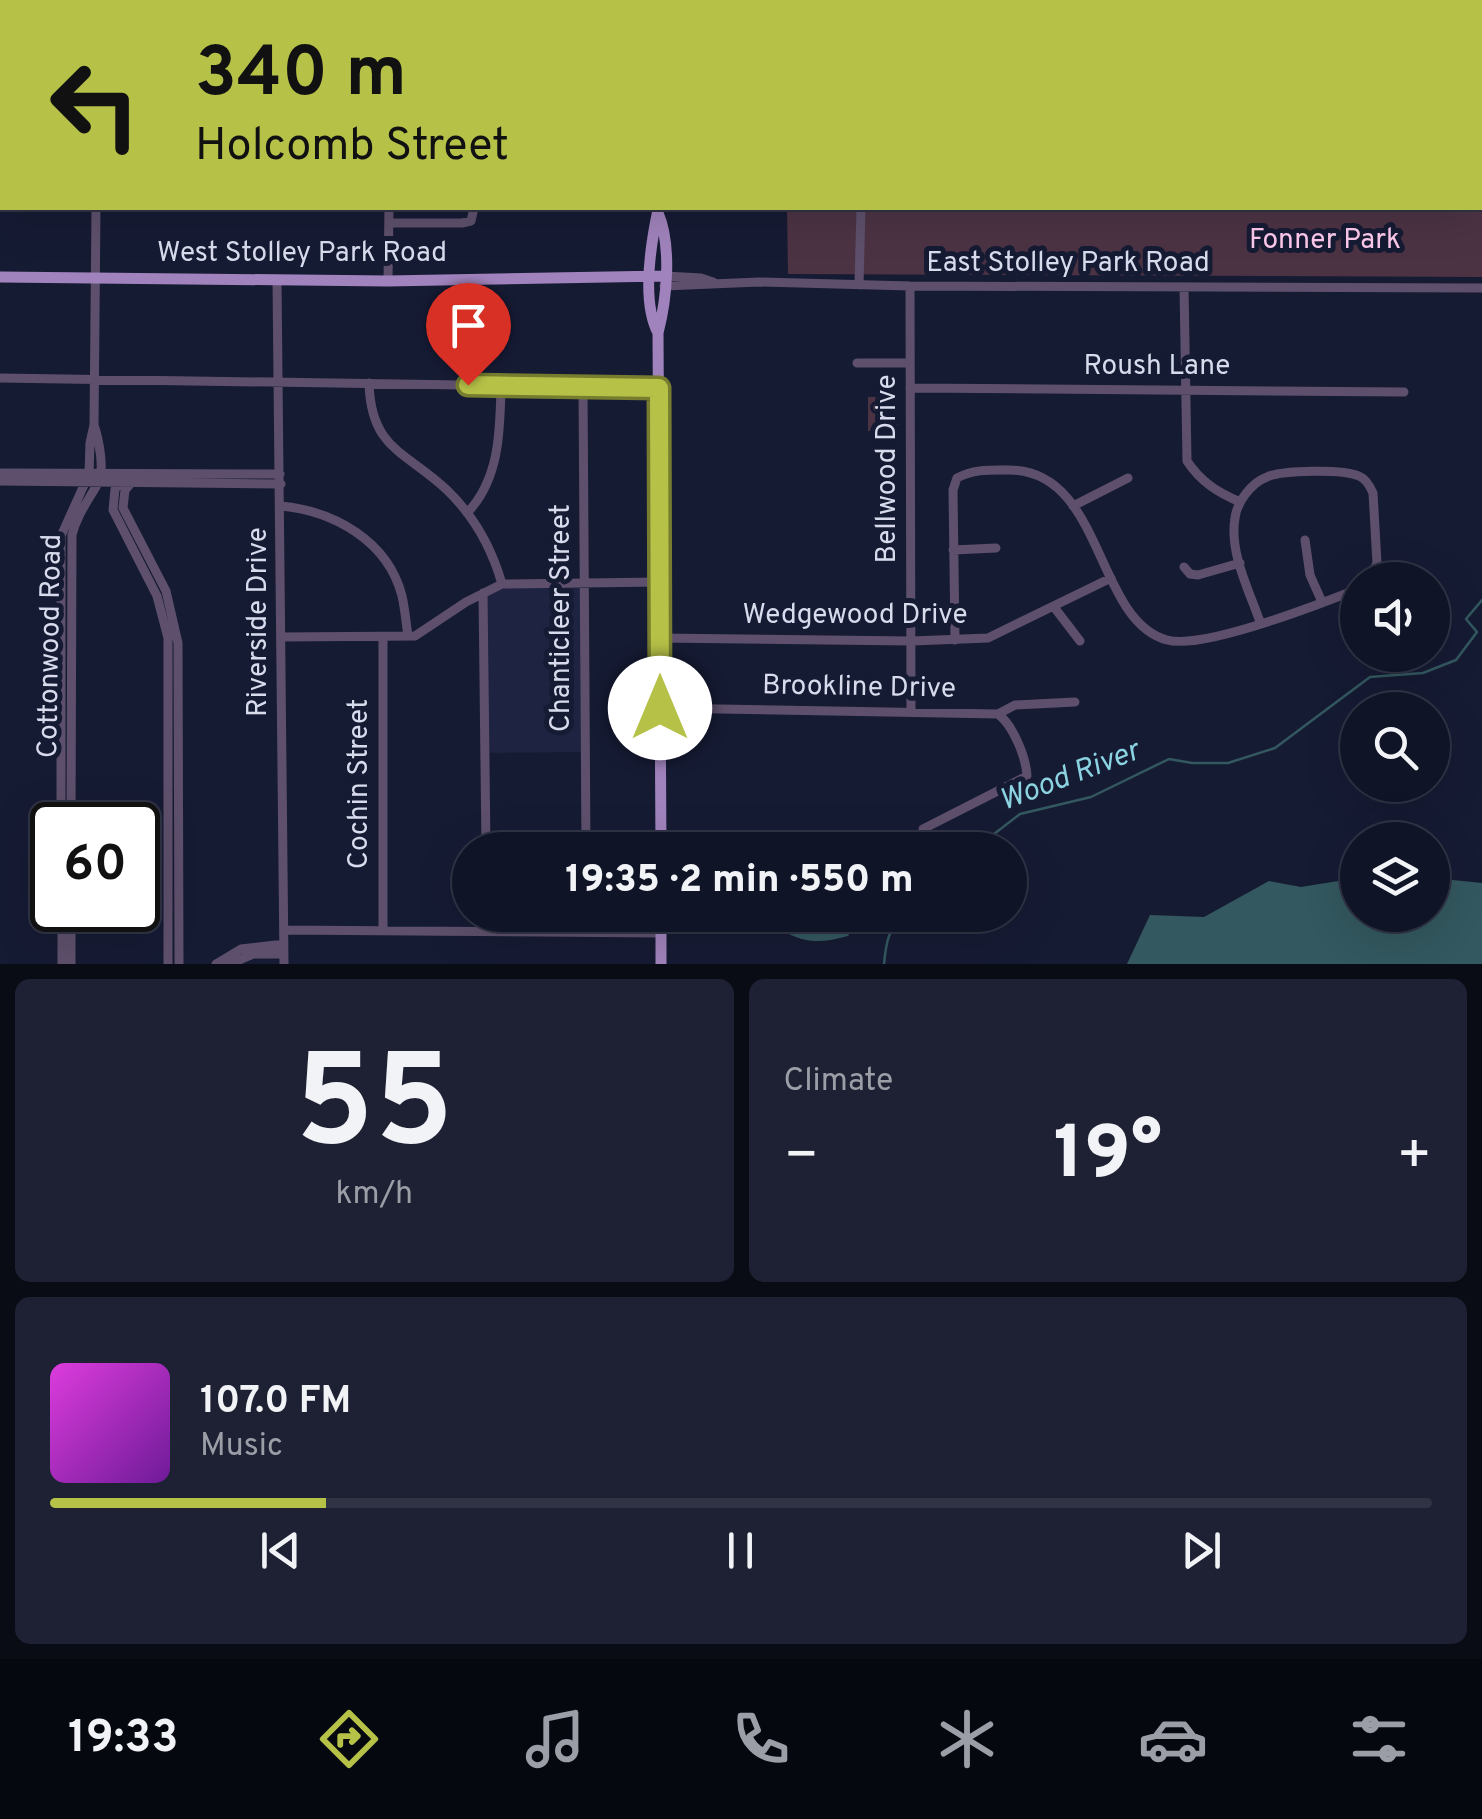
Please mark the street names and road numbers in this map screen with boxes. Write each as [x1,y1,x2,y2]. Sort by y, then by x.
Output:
street label: West Stolley Park Road [157,236,447,272]
street label: East Stolley Park Road [926,246,1210,282]
street label: Roush Lane [1084,349,1230,385]
street label: Bellwood Drive [870,375,906,563]
street label: Chanticleer Street [544,504,580,732]
street label: Riverside Drive [241,527,277,717]
street label: Cottonwood Road [31,534,71,758]
street label: Wedgewood Drive [742,598,968,634]
street label: Brookline Drive [762,668,956,708]
street label: Cochin Street [342,699,378,869]

